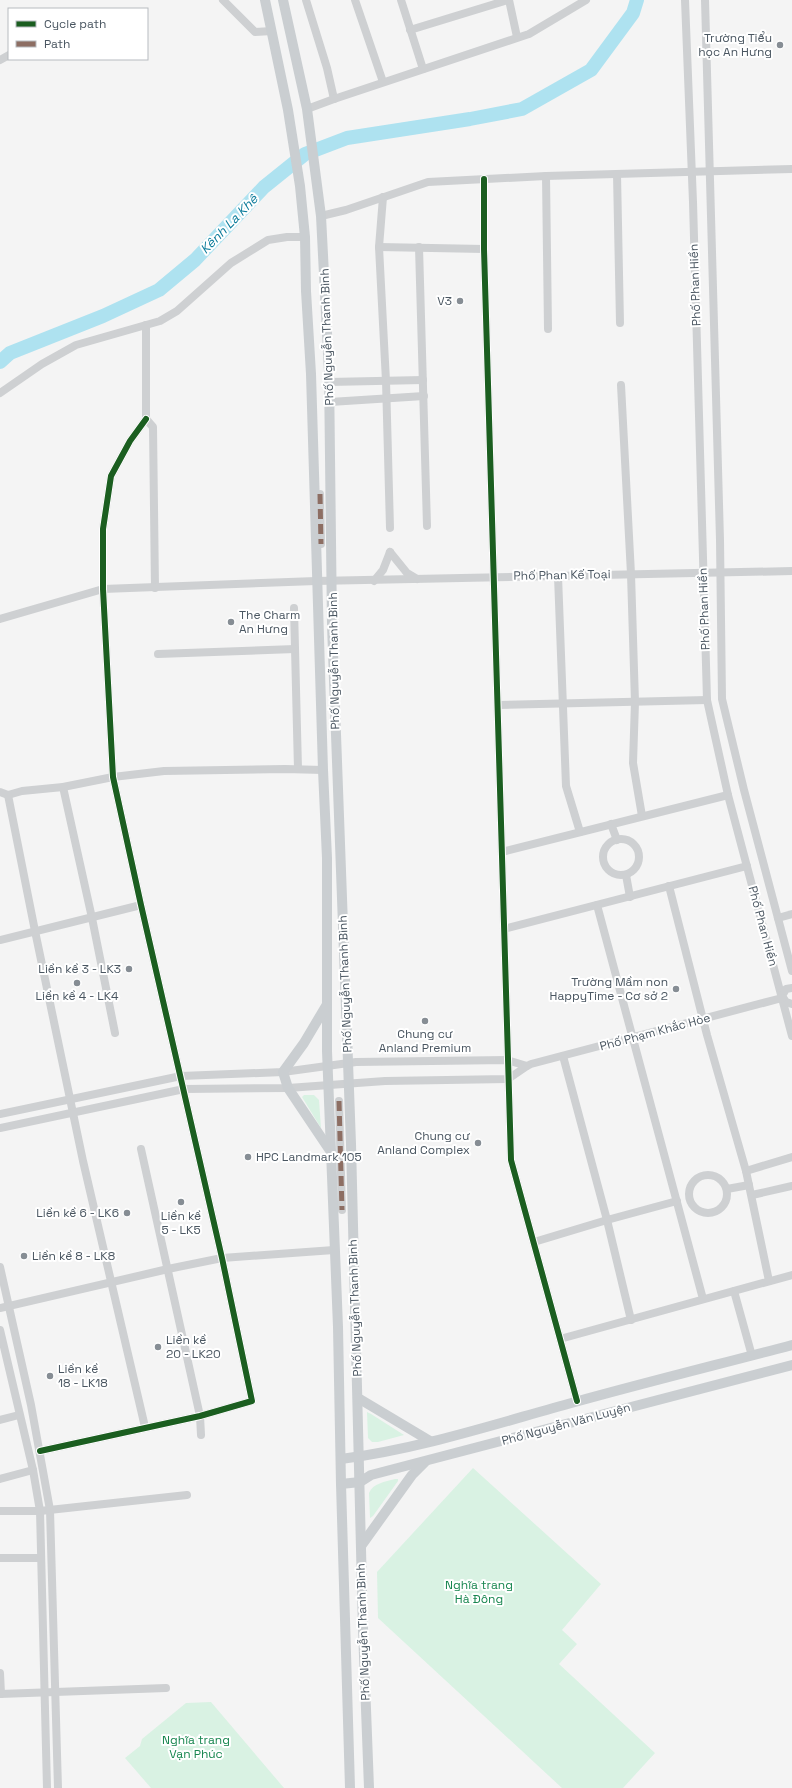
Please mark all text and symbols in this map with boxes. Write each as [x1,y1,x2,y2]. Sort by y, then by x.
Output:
legend [8,8,148,60]
text: Cycle path [44,16,106,32]
place label: Trường Tiểu học An Hưng [698,30,772,60]
text: Path [44,36,70,52]
marker: Trường Tiểu học An Hưng [775,40,785,50]
water label: Kênh La Khê [196,190,262,257]
street label: Phố Phan Hiền [686,244,704,326]
street label: Phố Nguyễn Thanh Bình [317,268,337,406]
place label: V3 [437,293,452,309]
marker: V3 [455,296,465,306]
street label: Phố Phan Kế Toại [513,566,611,584]
street label: Phố Phan Hiền [695,568,713,650]
street label: Phố Nguyễn Thanh Bình [325,592,343,730]
place label: The Charm An Hưng [239,607,300,637]
marker: The Charm An Hưng [226,617,236,627]
street label: Phố Phan Hiền [745,884,781,968]
street label: Phố Nguyễn Thanh Bình [335,915,355,1053]
place label: Liền kề 3 - LK3 [38,961,121,977]
marker: Liền kề 3 - LK3 [124,964,134,974]
place label: Trường Mầm non HappyTime - Cơ sở 2 [550,974,668,1004]
marker: Liền kề 4 - LK4 [72,978,82,988]
marker: Trường Mầm non HappyTime - Cơ sở 2 [671,984,681,994]
place label: Liền kề 4 - LK4 [35,988,119,1004]
street label: Phố Phạm Khắc Hòe [598,1010,712,1054]
marker: Chung cư Anland Premium [420,1016,430,1026]
place label: Chung cư Anland Premium [379,1026,471,1056]
place label: Chung cư Anland Complex [377,1128,470,1158]
marker: Chung cư Anland Complex [473,1138,483,1148]
place label: HPC Landmark 105 [256,1149,362,1165]
marker: HPC Landmark 105 [243,1152,253,1162]
marker: Liền kề 5 - LK5 [176,1197,186,1207]
place label: Liền kề 6 - LK6 [36,1205,119,1221]
marker: Liền kề 6 - LK6 [122,1208,132,1218]
place label: Liền kề 5 - LK5 [161,1208,201,1238]
street label: Phố Nguyễn Thanh Bình [345,1239,365,1377]
place label: Liền kề 8 - LK8 [32,1248,115,1264]
marker: Liền kề 8 - LK8 [19,1251,29,1261]
place label: Liền kề 20 - LK20 [166,1332,221,1362]
marker: Liền kề 20 - LK20 [153,1342,163,1352]
place label: Liền kề 18 - LK18 [58,1361,108,1391]
marker: Liền kề 18 - LK18 [45,1371,55,1381]
street label: Phố Nguyễn Văn Luyện [500,1399,632,1449]
street label: Phố Nguyễn Thanh Bình [353,1563,373,1701]
park label: Nghĩa trang Hà Đông [445,1577,513,1607]
park label: Nghĩa trang Vạn Phúc [162,1732,230,1762]

